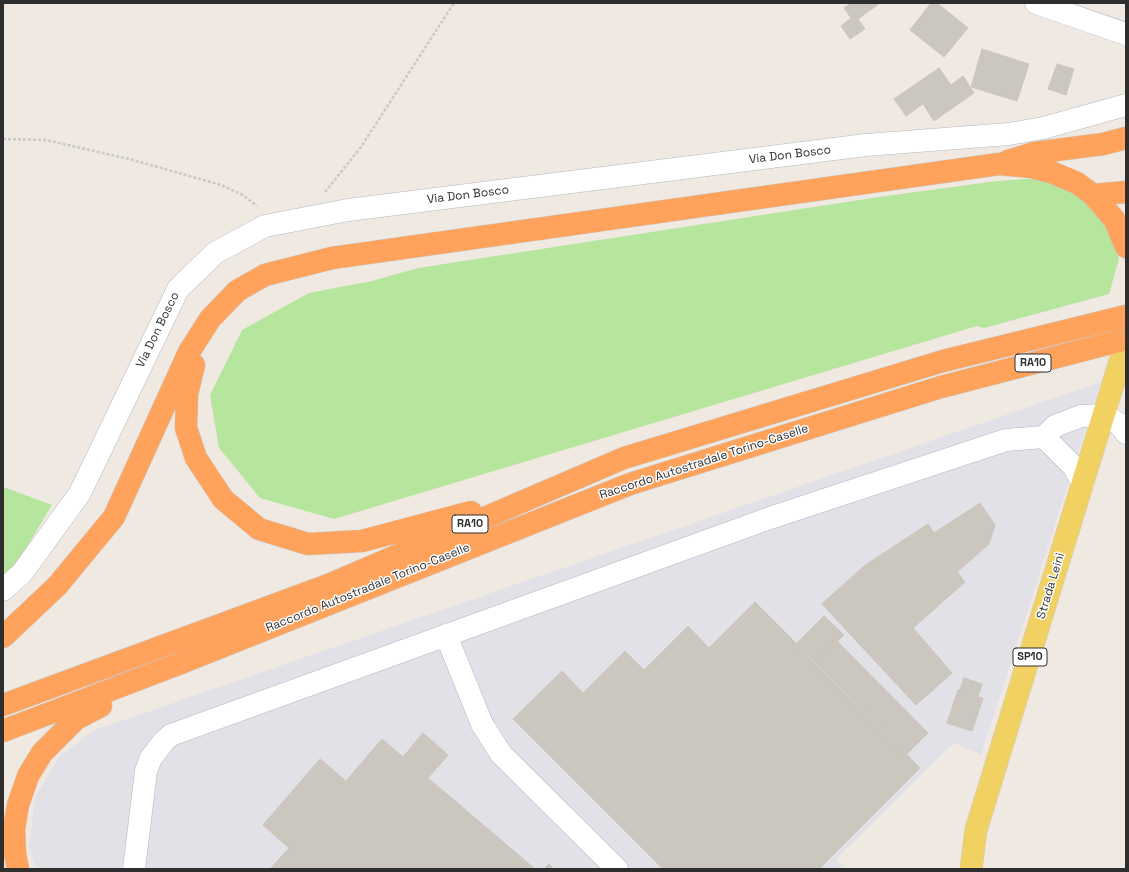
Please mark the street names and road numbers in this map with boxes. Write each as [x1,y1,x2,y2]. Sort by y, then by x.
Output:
street label: Via Don Bosco [748,143,832,167]
street label: Via Don Bosco [426,183,510,207]
street label: Via Don Bosco [133,290,183,370]
road number: RA10 [1015,354,1051,372]
street label: Raccordo Autostradale Torino-Caselle [598,421,810,503]
road number: RA10 [452,515,488,533]
street label: Raccordo Autostradale Torino-Caselle [264,540,472,636]
street label: Strada Leinì [1034,551,1068,621]
road number: SP10 [1013,648,1047,666]

